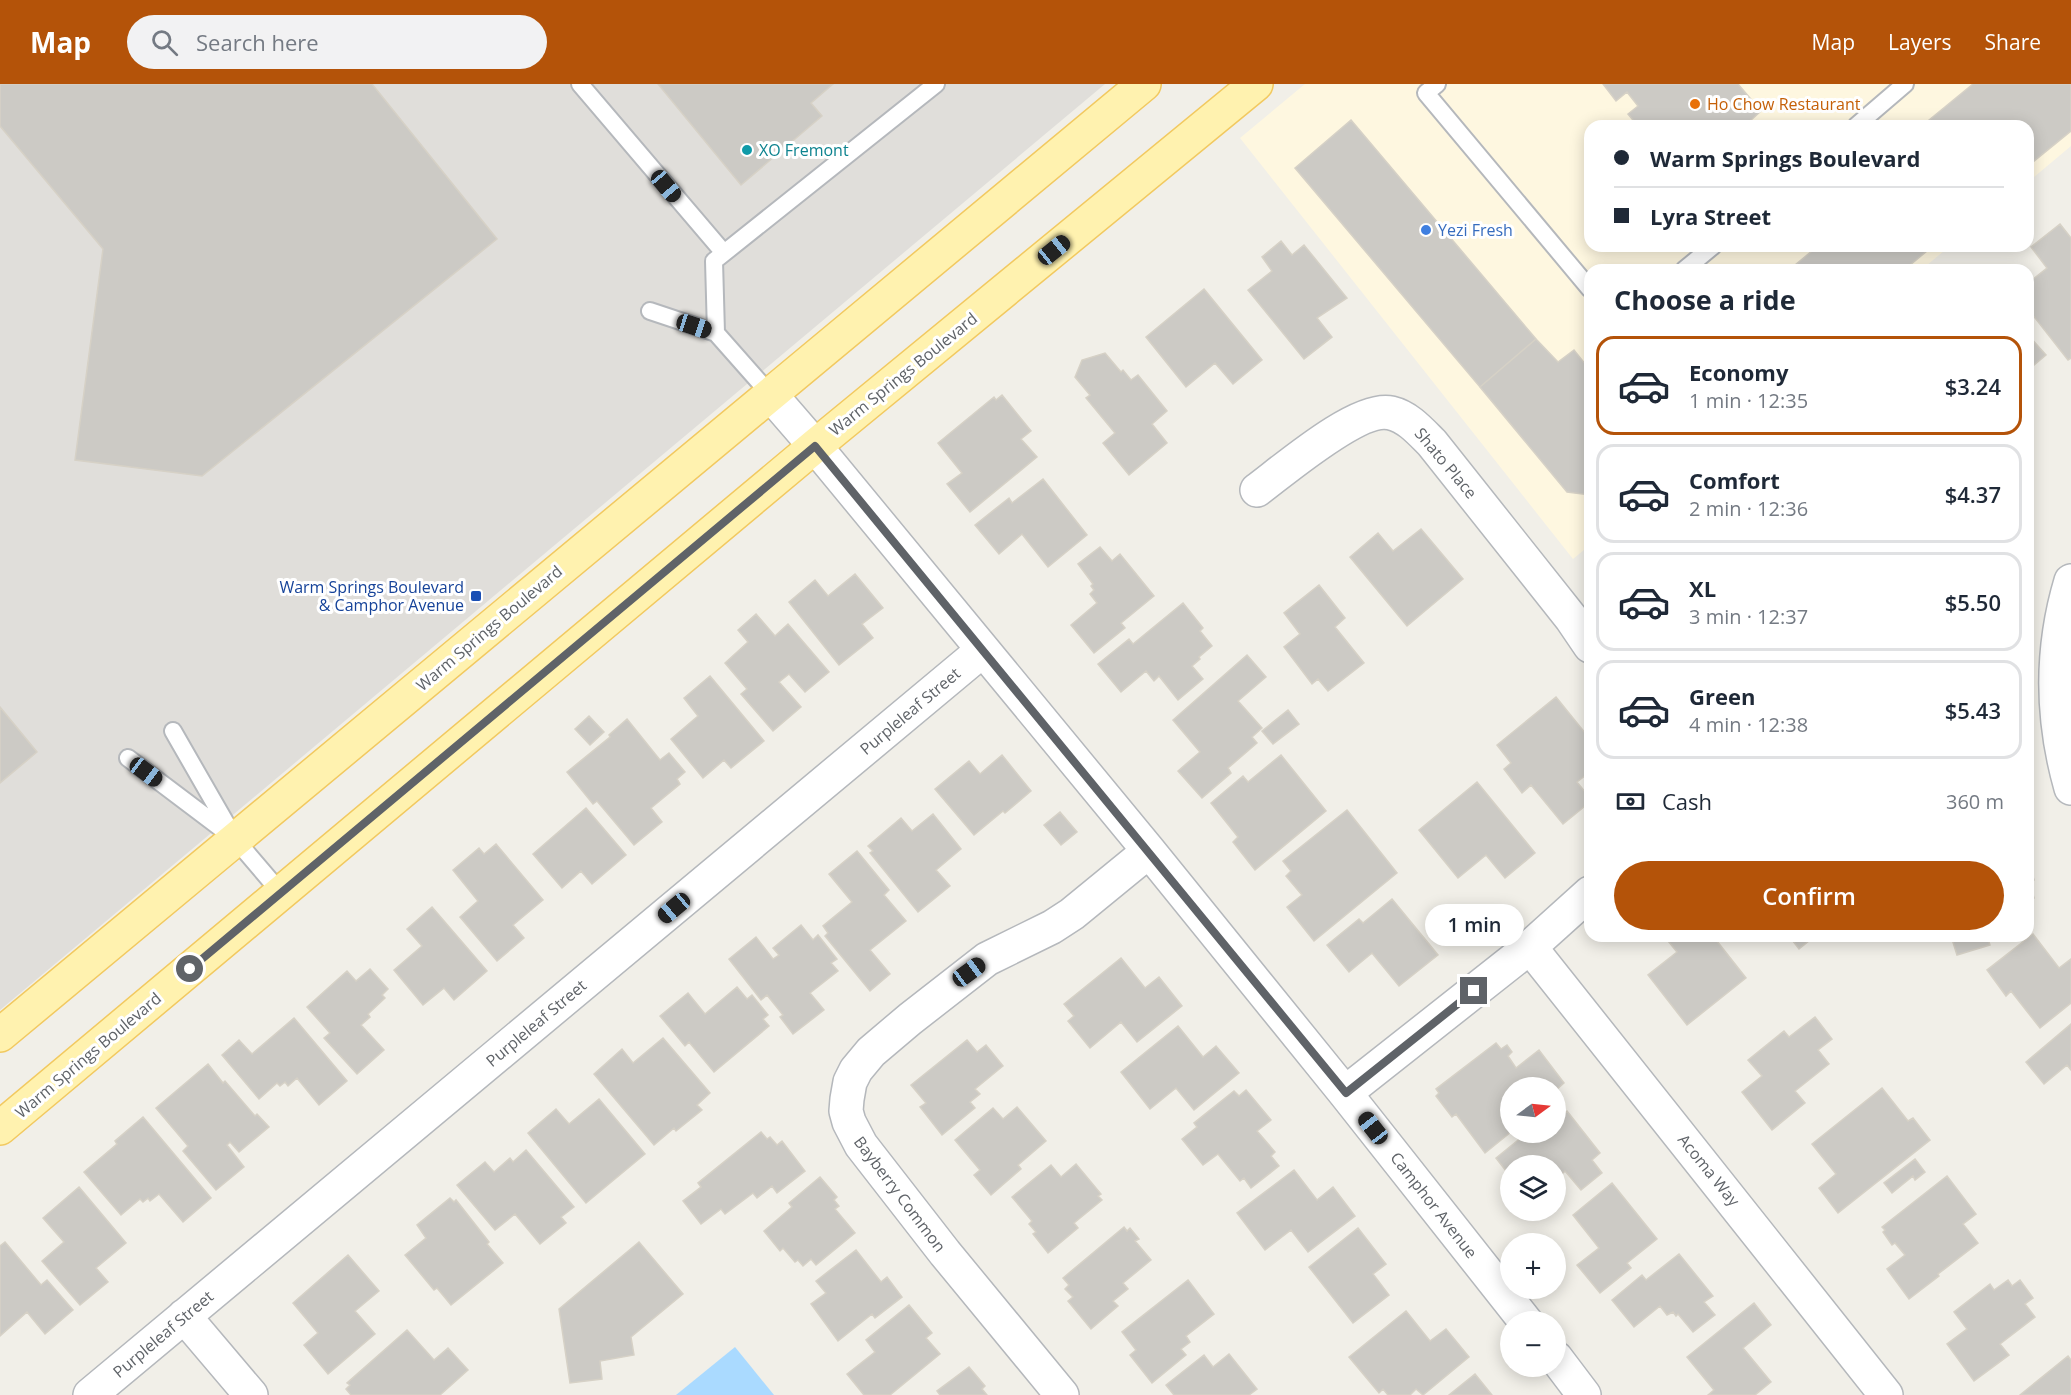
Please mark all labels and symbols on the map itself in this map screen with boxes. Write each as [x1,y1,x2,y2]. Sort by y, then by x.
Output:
place label: Ho Chow Restaurant [1707,93,1861,115]
marker: Ho Chow Restaurant [1688,97,1702,111]
place label: XO Fremont [759,139,849,161]
marker: XO Fremont [740,143,754,157]
car [648,166,684,206]
place label: Yezi Fresh [1438,219,1513,241]
marker: Yezi Fresh [1419,223,1433,237]
car [1034,232,1074,268]
street label: Warm Springs Boulevard [824,307,982,441]
car [674,312,714,340]
street label: Shato Place [1410,423,1482,503]
street label: Warm Springs Boulevard [411,560,567,696]
place label: Warm Springs Boulevard & Camphor Avenue [279,576,464,616]
marker: Warm Springs Boulevard & Camphor Avenue [469,589,483,603]
street label: Purpleleaf Street [855,662,965,760]
car [126,754,166,790]
car [654,890,694,926]
callout: 1 min [1424,904,1524,946]
car [949,954,989,990]
route start [176,955,203,982]
street label: Purpleleaf Street [481,974,591,1072]
route end [1460,977,1487,1004]
street label: Warm Springs Boulevard [10,987,166,1123]
north arrow [1500,1077,1566,1143]
car [1355,1108,1391,1148]
street label: Acoma Way [1673,1129,1746,1211]
street label: Bayberry Common [849,1131,951,1257]
street label: Camphor Avenue [1385,1147,1483,1263]
street label: Purpleleaf Street [108,1285,218,1383]

